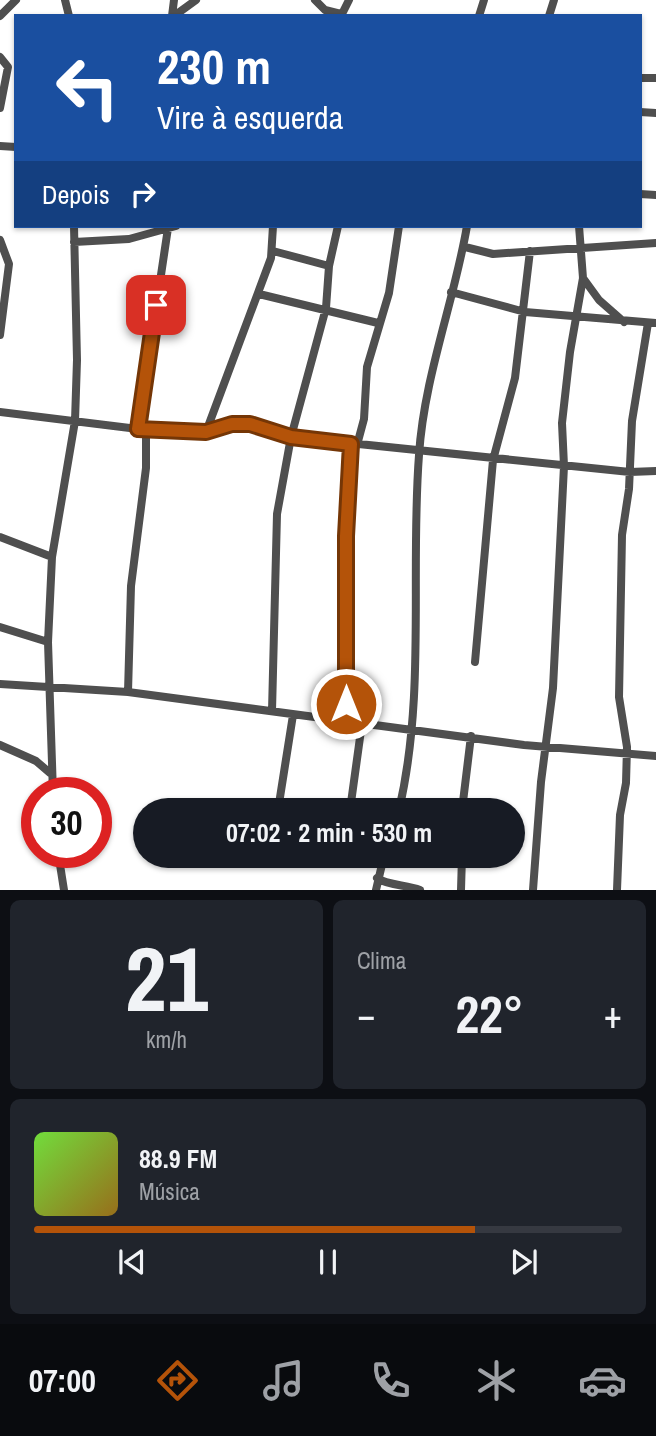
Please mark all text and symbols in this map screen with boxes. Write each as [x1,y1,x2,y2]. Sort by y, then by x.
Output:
text: 230 m [157,33,271,99]
icon: left [42,42,133,133]
text: Vire à esquerda [157,96,343,139]
icon: right [124,175,162,213]
text: Depois [42,177,110,212]
pin [126,275,186,335]
icon: arrive [137,286,175,324]
position arrow [309,667,383,741]
speed limit sign: 30 [21,777,112,868]
text: 07:02 · 2 min · 530 m [226,815,432,850]
text: 21 [125,917,208,1039]
text: Clima [357,945,406,976]
text: 22° [455,979,524,1049]
text: − [357,989,375,1040]
text: + [604,989,622,1040]
text: km/h [146,1024,187,1055]
text: 88.9 FM [139,1141,217,1176]
text: Música [139,1176,200,1207]
icon: previous [113,1243,151,1281]
icon: pause [309,1243,347,1281]
icon: next [505,1243,543,1281]
icon: directions [153,1356,202,1405]
icon: music [259,1356,308,1405]
icon: phone [366,1356,415,1405]
icon: climate [472,1356,521,1405]
icon: car [578,1356,627,1405]
text: 07:00 [29,1359,96,1402]

